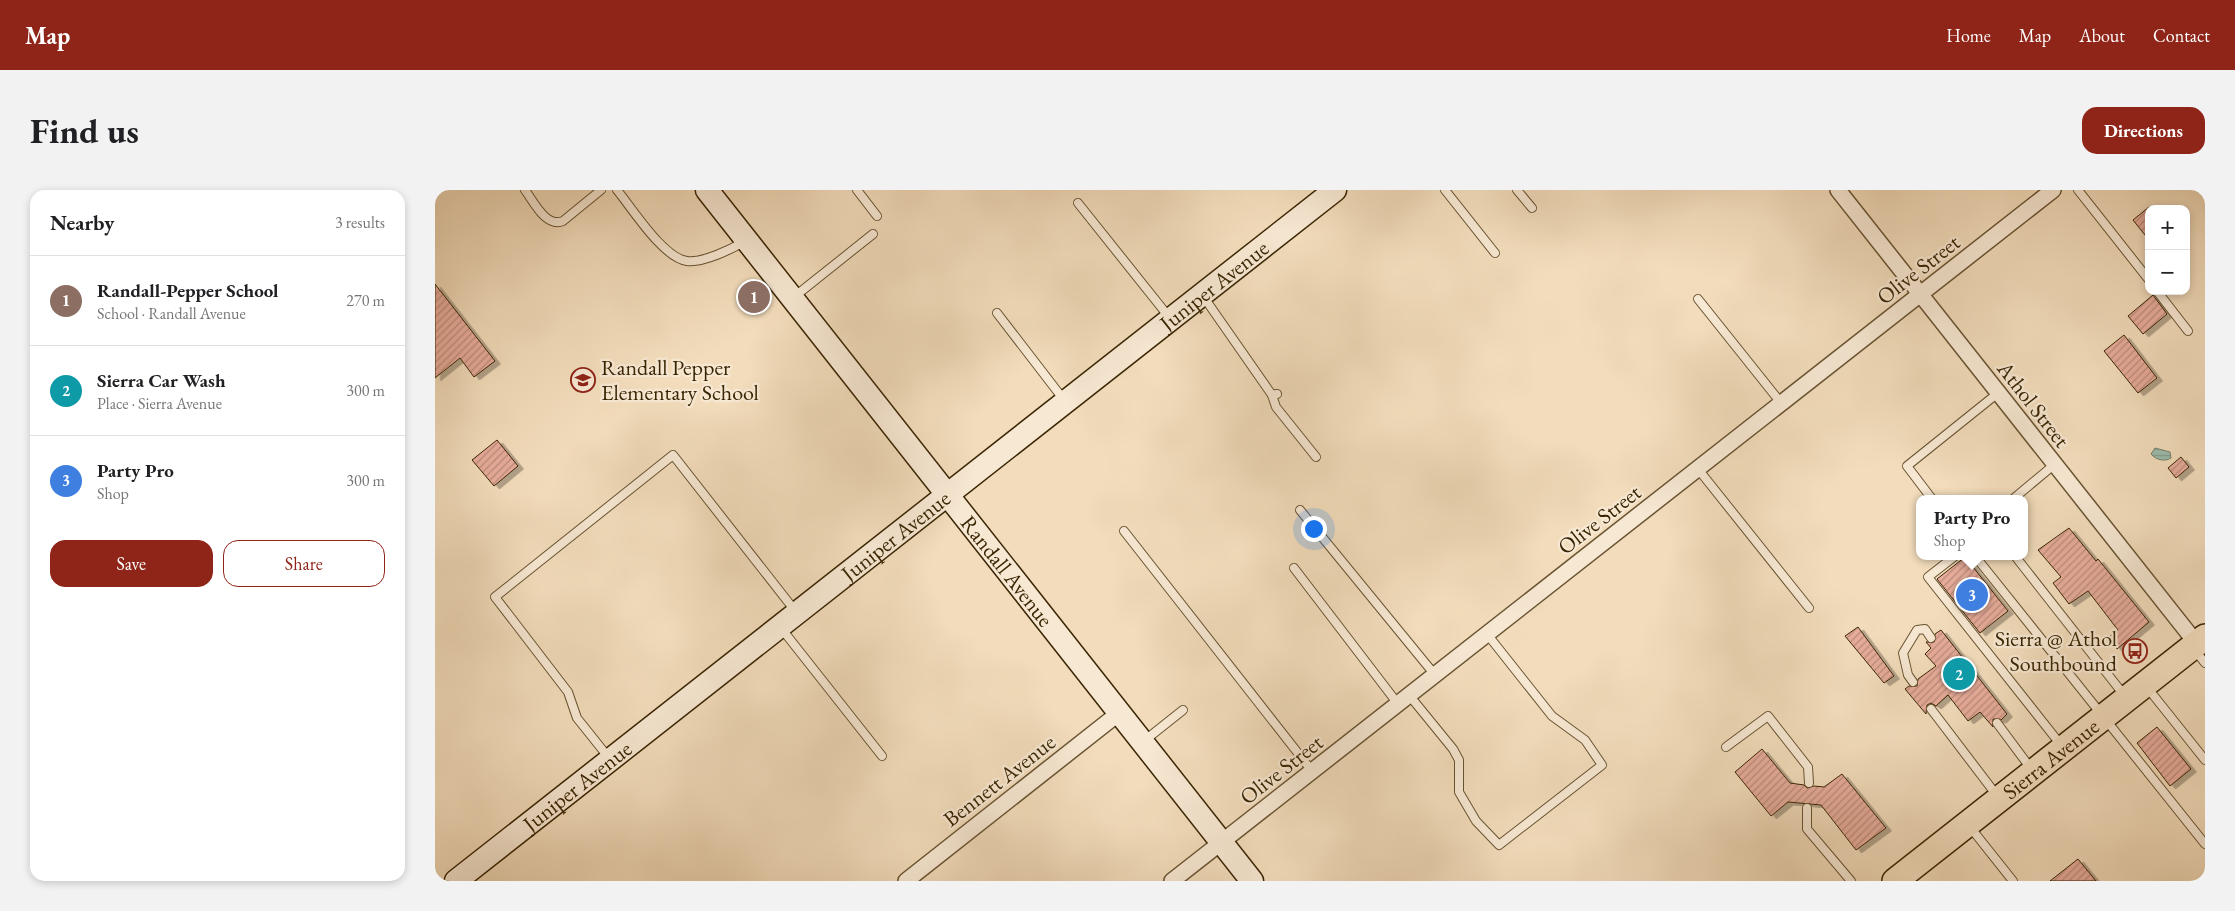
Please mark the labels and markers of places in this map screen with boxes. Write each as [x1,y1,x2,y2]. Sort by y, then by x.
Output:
pin: 1 [738,278,770,316]
place label: Randall Pepper Elementary School [601,353,759,407]
school or university icon: Randall Pepper Elementary School [570,367,596,393]
pin: 3 [1956,576,1988,614]
place label: Sierra @ Athol Southbound [1995,624,2118,678]
bus stop icon: Sierra @ Athol Southbound [2122,638,2148,664]
pin: 2 [1943,655,1975,693]

